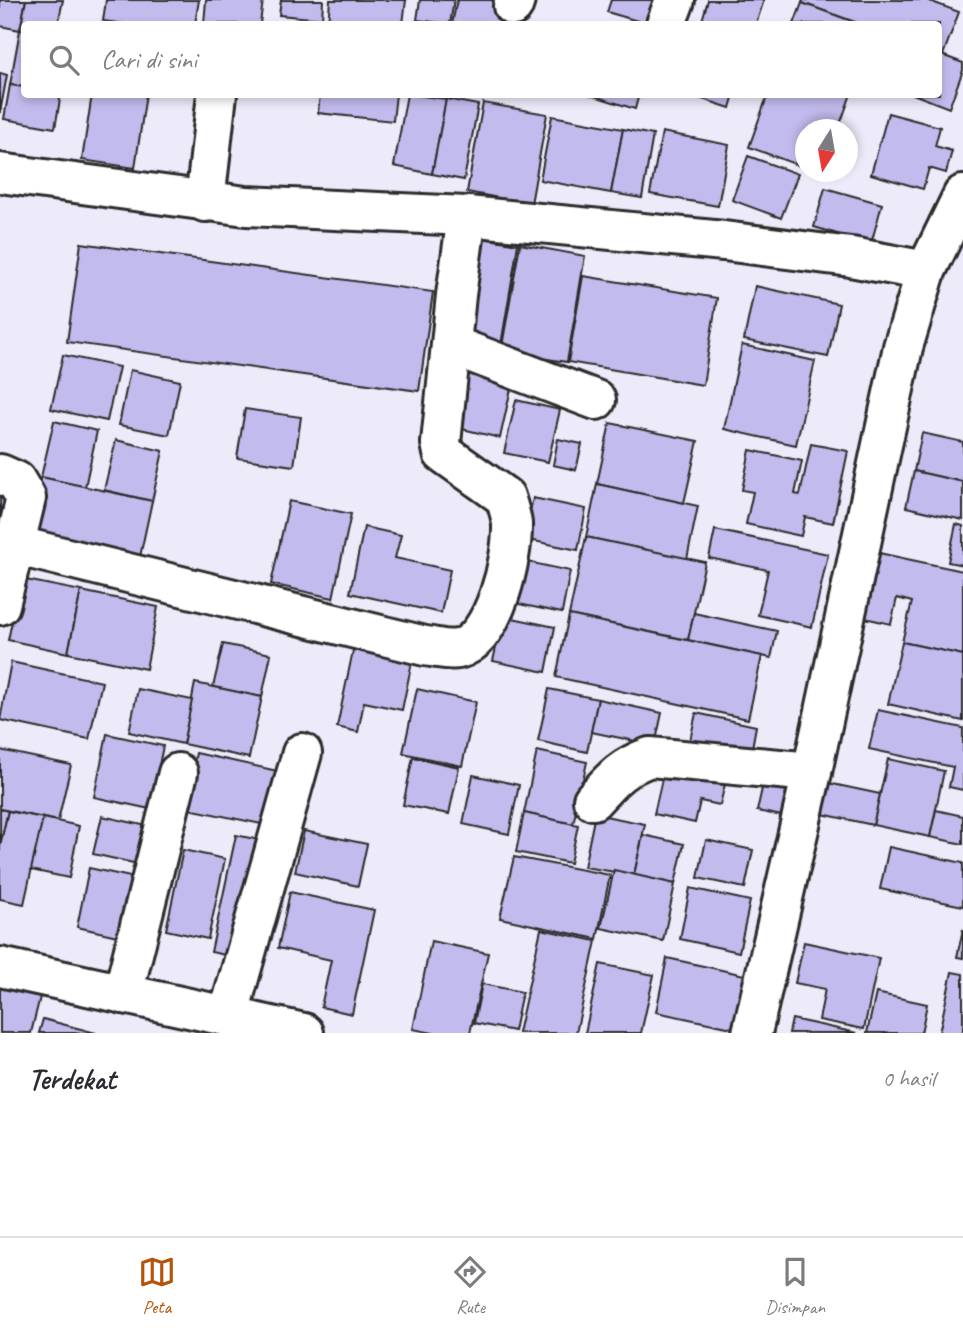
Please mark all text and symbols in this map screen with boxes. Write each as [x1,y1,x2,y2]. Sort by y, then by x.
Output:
search box [21,21,942,98]
icon: search [45,41,83,79]
text: Cari di sini [101,43,197,76]
north arrow [795,119,858,182]
text: Terdekat [28,1060,116,1098]
text: 0 hasil [882,1064,935,1093]
tab: Peta [138,1253,176,1319]
tab: Rute [451,1253,489,1319]
tab: Disimpan [765,1253,825,1319]

